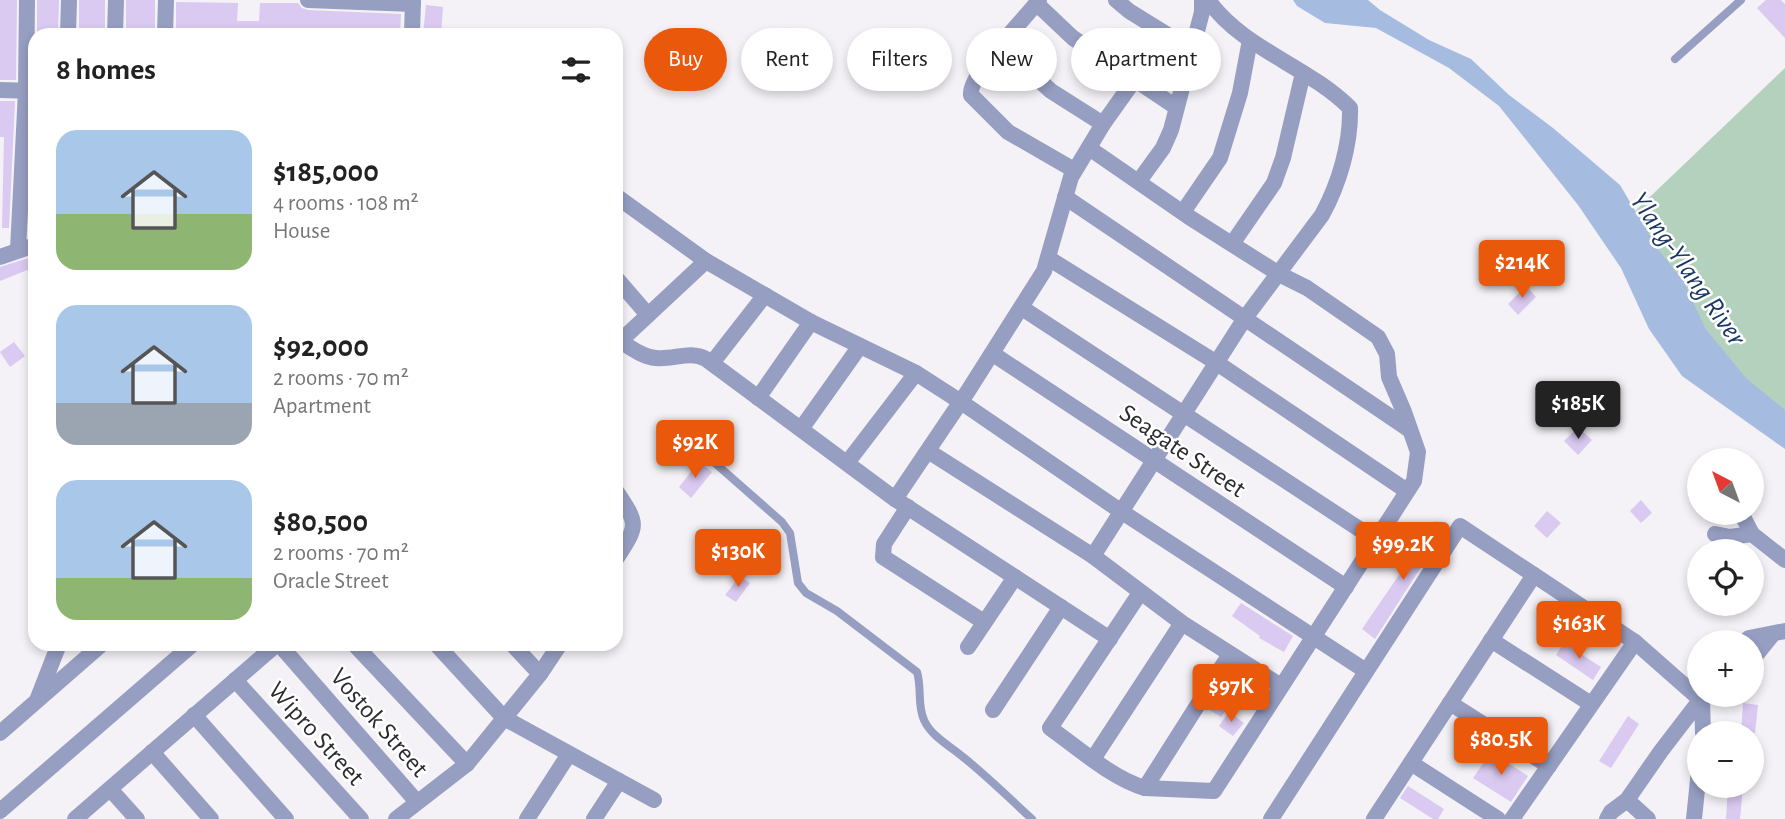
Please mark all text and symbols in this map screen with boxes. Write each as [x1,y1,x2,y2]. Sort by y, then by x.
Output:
chip: Buy [644,28,727,91]
chip: Rent [741,28,833,91]
chip: Filters [847,28,952,91]
chip: New [966,28,1057,91]
chip: Apartment [1071,28,1221,91]
icon: filters [557,51,595,89]
text: 8 homes [56,55,156,85]
text: $185,000 [273,157,379,187]
icon: home [112,158,196,242]
water label: Ylang-Ylang River [1624,187,1751,352]
text: 4 rooms · 108 m² [273,192,419,215]
text: House [273,220,330,243]
pin: $214K [1473,240,1571,300]
text: $214K [1495,251,1549,274]
text: $92,000 [273,332,369,362]
icon: home [112,333,196,417]
text: 2 rooms · 70 m² [273,367,409,390]
pin: $185K [1529,382,1627,441]
text: $185K [1551,392,1605,415]
text: Apartment [273,395,371,418]
street label: Seagate Street [1115,399,1250,502]
pin: $92K [654,420,736,480]
text: $92K [672,431,718,454]
north arrow [1687,448,1764,525]
map controls [1687,448,1764,798]
text: $80,500 [273,507,368,537]
icon: home [112,508,196,592]
pin: $99.2K [1346,522,1460,582]
pin: $130K [689,530,787,589]
text: $99.2K [1372,533,1434,556]
button: locate [1687,539,1764,616]
text: $130K [711,540,765,563]
text: 2 rooms · 70 m² [273,542,409,565]
text: Oracle Street [273,570,388,593]
pin: $163K [1530,602,1628,661]
text: $163K [1552,612,1606,635]
button: + [1687,630,1764,707]
street label: Vostok Street [325,664,433,782]
pin: $97K [1190,664,1272,724]
text: $97K [1209,675,1253,698]
street label: Wipro Street [263,677,369,790]
pin: $80.5K [1444,718,1558,777]
button: − [1687,721,1764,798]
text: $80.5K [1470,728,1532,751]

